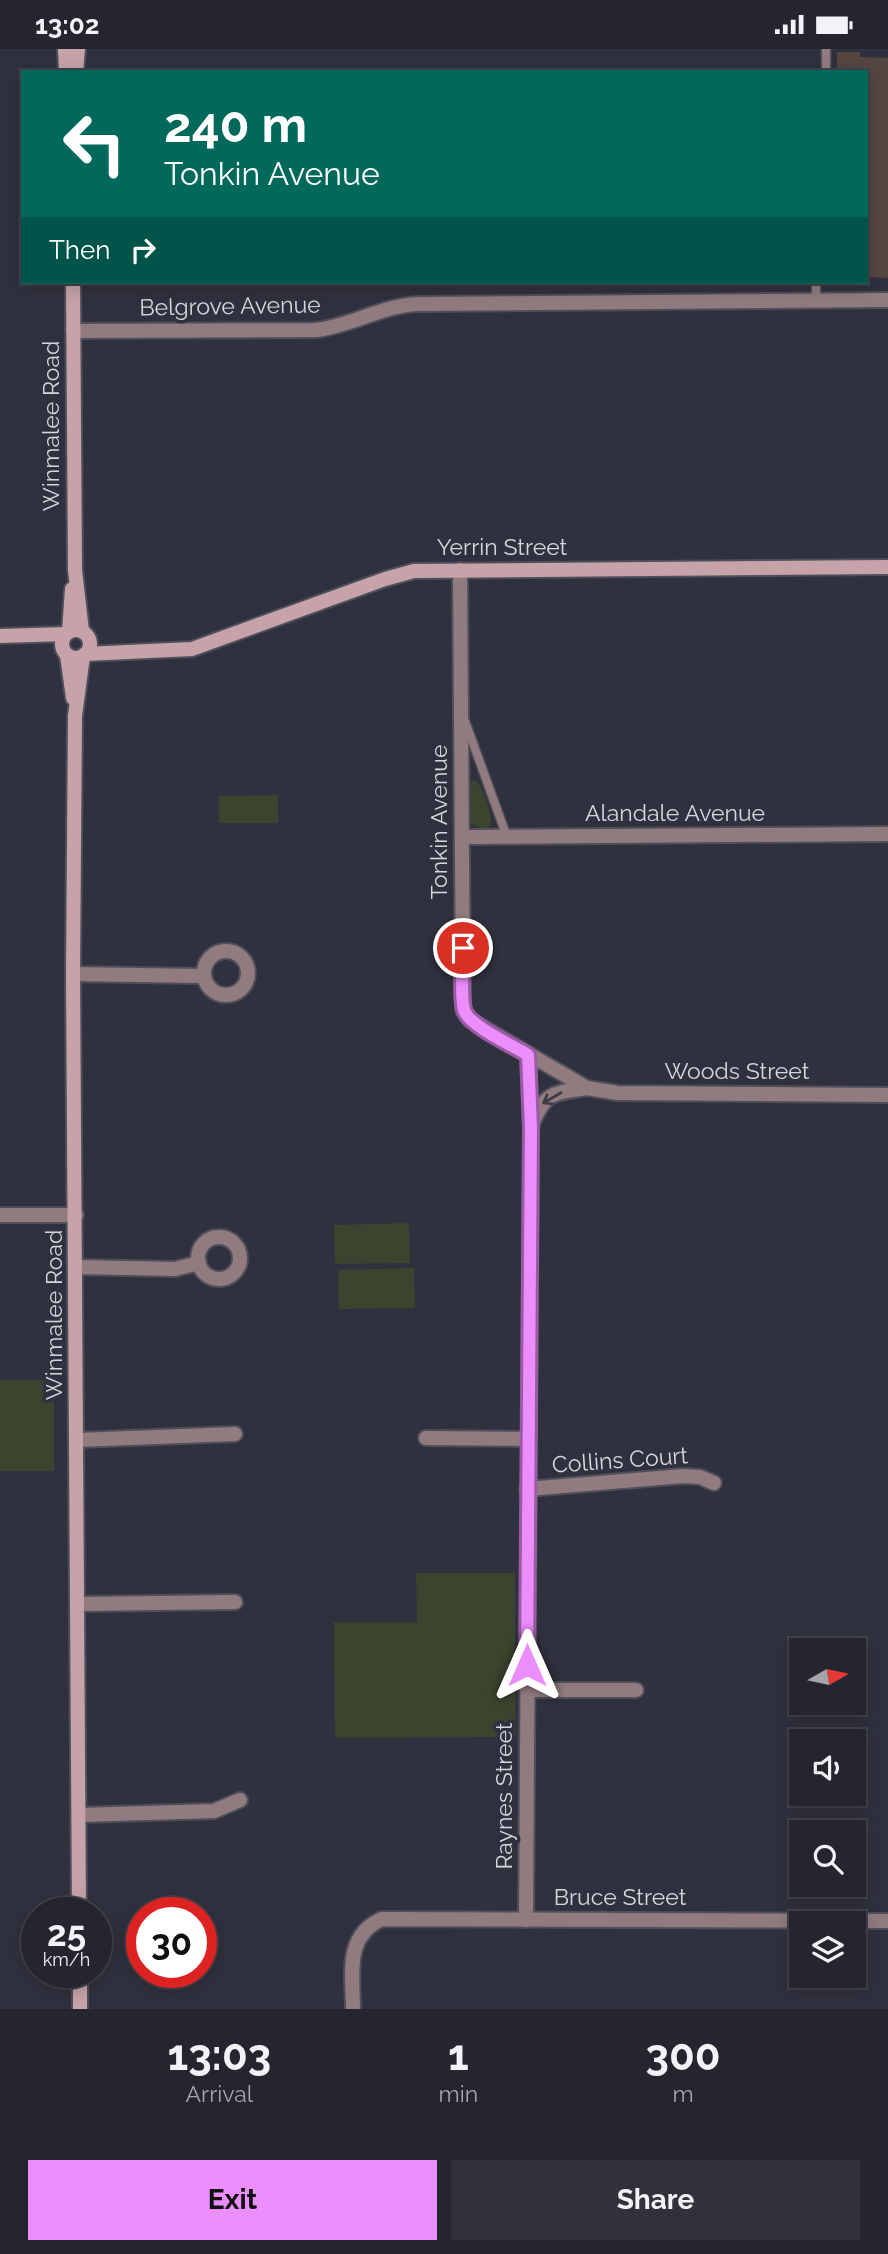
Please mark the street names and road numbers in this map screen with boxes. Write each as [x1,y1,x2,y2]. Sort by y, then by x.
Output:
street label: Belgrove Avenue [139,290,321,321]
street label: Winmalee Road [37,341,64,511]
street label: Yerrin Street [437,533,568,560]
street label: Tonkin Avenue [425,744,452,900]
street label: Alandale Avenue [585,799,765,826]
street label: Woods Street [665,1057,810,1084]
street label: Winmalee Road [40,1230,67,1400]
street label: Collins Court [551,1441,689,1478]
street label: Raynes Street [490,1722,517,1870]
street label: Bruce Street [554,1883,687,1910]

